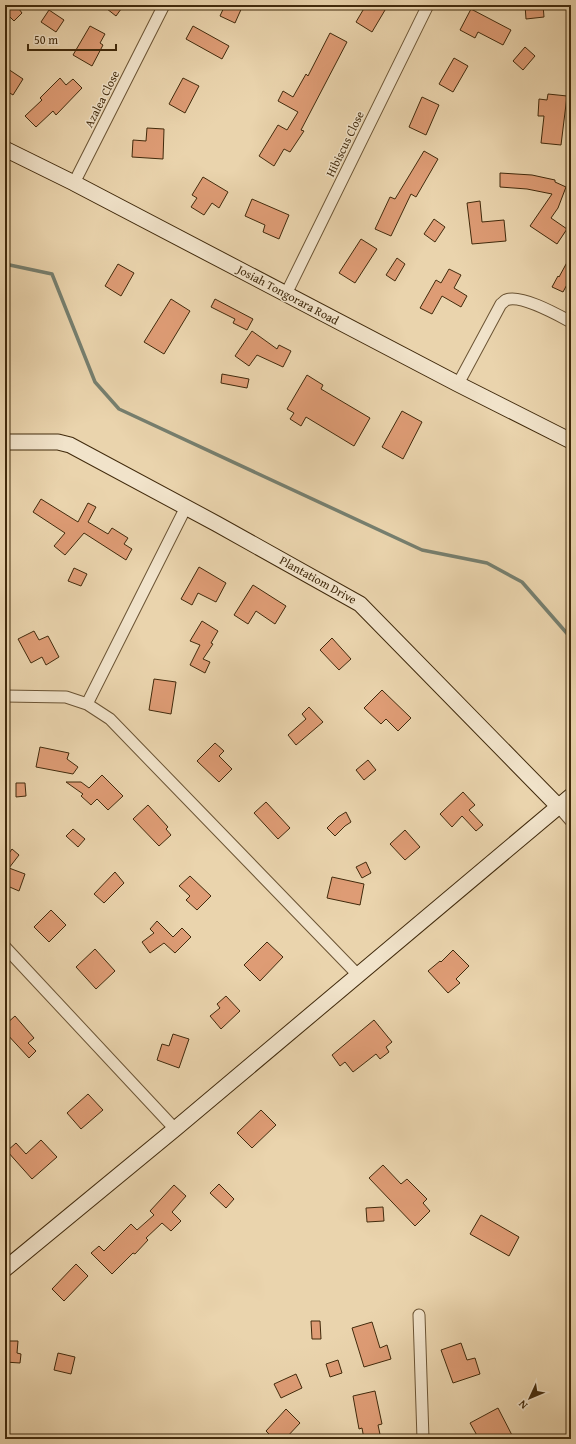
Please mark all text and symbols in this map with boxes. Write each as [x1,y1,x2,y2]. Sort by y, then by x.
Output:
scale bar [28,26,116,52]
text: 50 m [34,31,58,48]
street label: Azalea Close [80,67,123,130]
street label: Hibiscus Close [321,108,368,180]
street label: Josiah Tongorara Road [233,260,343,329]
street label: Plantatiom Drive [277,551,360,608]
north arrow [510,1378,550,1418]
text: N [514,1396,531,1413]

